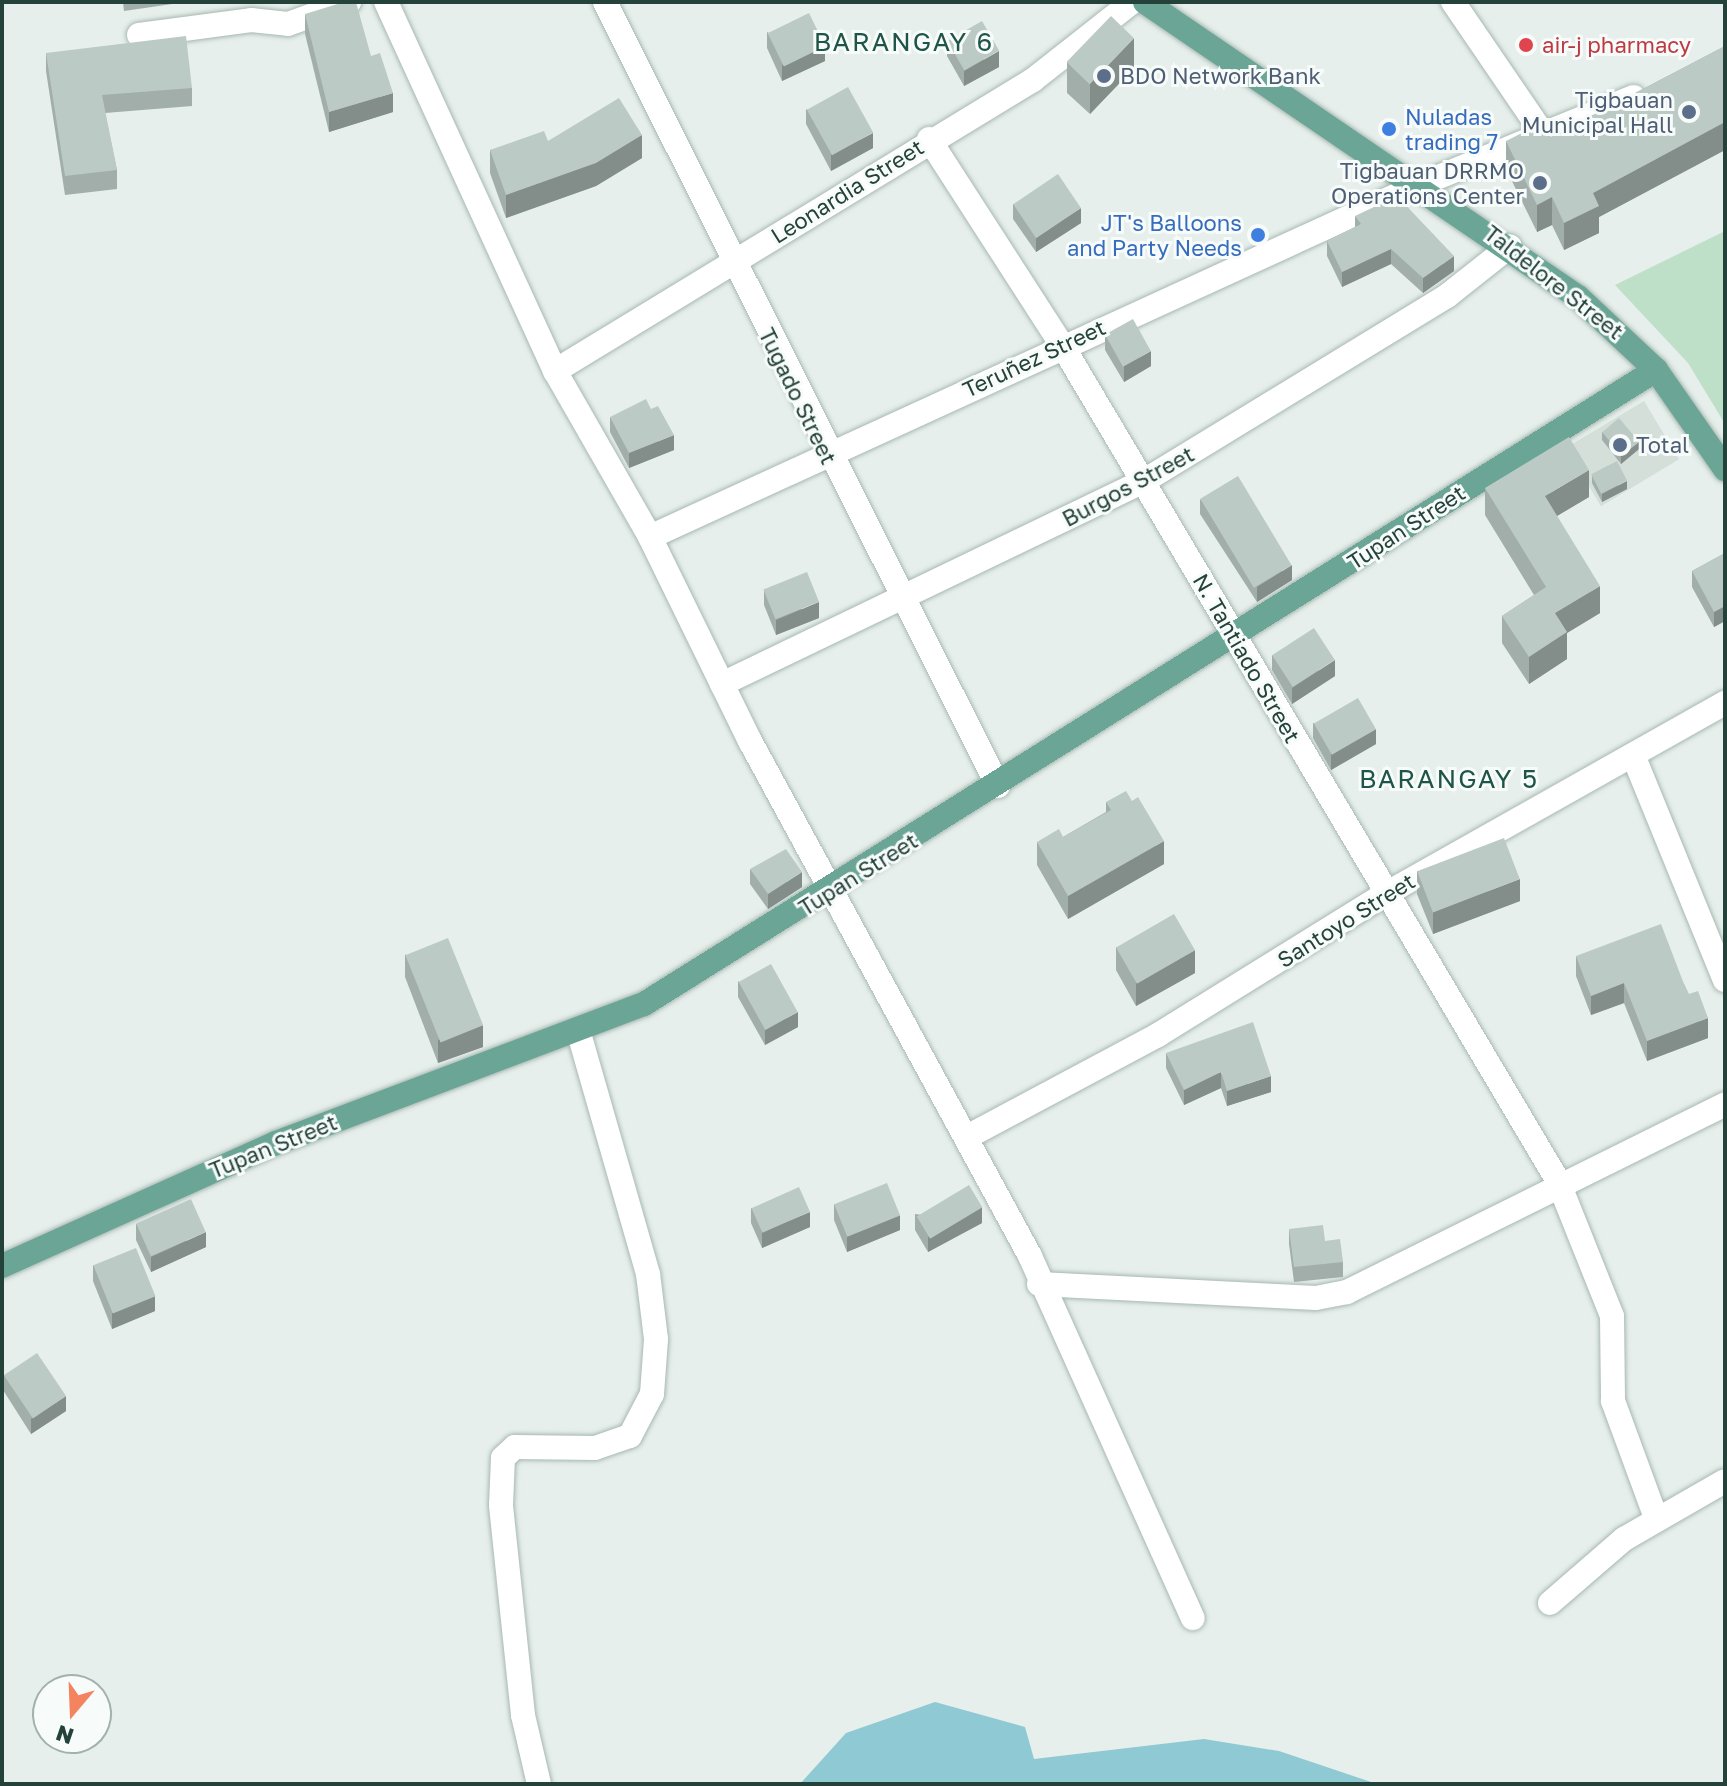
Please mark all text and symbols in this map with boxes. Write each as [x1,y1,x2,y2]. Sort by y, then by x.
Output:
district label: BARANGAY 6 [814,26,994,58]
place label: air-j pharmacy [1542,32,1691,58]
marker: air-j pharmacy [1517,36,1535,54]
place label: BDO Network Bank [1120,63,1321,89]
marker: BDO Network Bank [1095,67,1113,85]
place label: Tigbauan Municipal Hall [1522,86,1673,138]
place label: Nuladas trading 7 [1405,103,1498,154]
marker: Tigbauan Municipal Hall [1680,103,1698,121]
marker: Nuladas trading 7 [1380,120,1398,138]
street label: Leonardia Street [766,133,928,249]
place label: Tigbauan DRRMO Operations Center [1331,157,1524,208]
marker: Tigbauan DRRMO Operations Center [1531,174,1549,192]
place label: JT's Balloons and Party Needs [1067,209,1242,260]
street label: Taldelore Street [1479,220,1629,344]
marker: JT's Balloons and Party Needs [1249,226,1267,244]
street label: Teruñez Street [958,313,1110,403]
street label: Tugado Street [754,324,842,468]
place label: Total [1636,432,1689,458]
marker: Total [1611,436,1629,454]
street label: Burgos Street [1058,440,1198,532]
street label: Tupan Street [1342,479,1470,575]
street label: N. Tantiado Street [1188,569,1306,747]
district label: BARANGAY 5 [1359,763,1539,795]
street label: Tupan Street [794,827,922,921]
street label: Santoyo Street [1272,867,1420,973]
street label: Tupan Street [205,1108,341,1184]
north arrow [32,1674,112,1754]
text: N [52,1720,77,1751]

